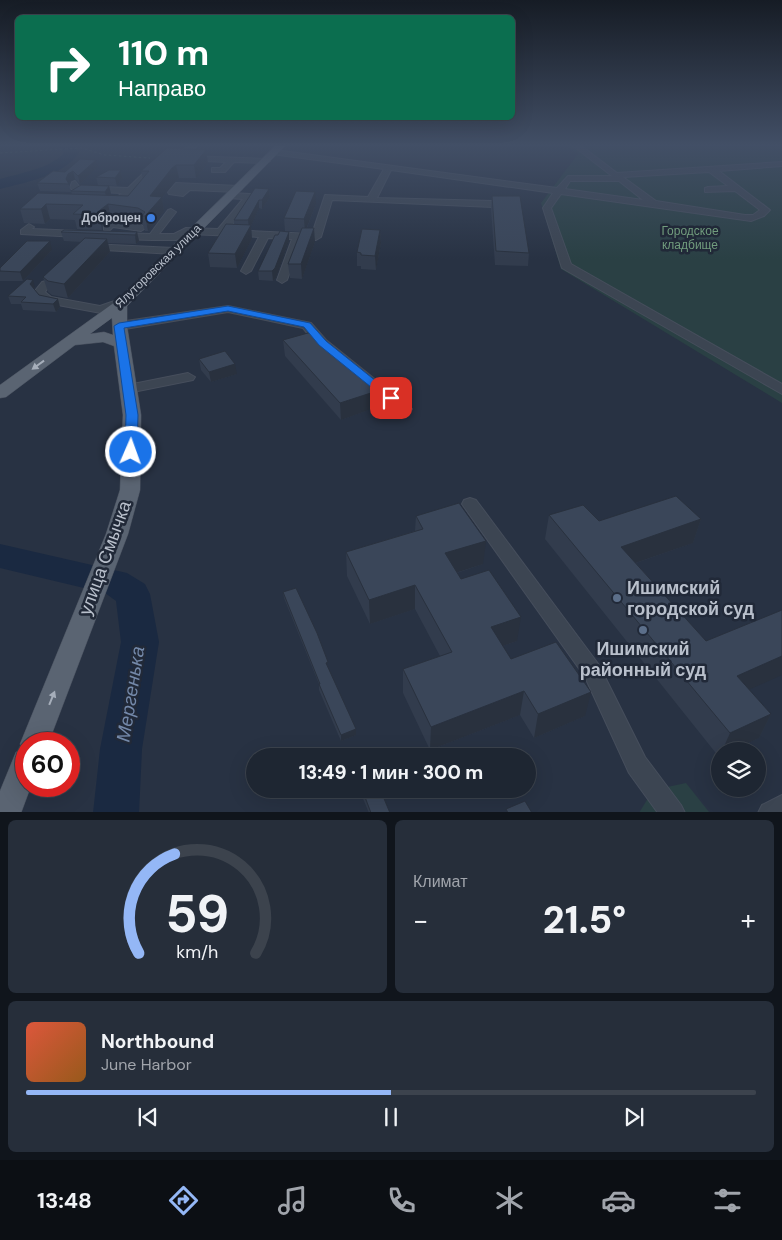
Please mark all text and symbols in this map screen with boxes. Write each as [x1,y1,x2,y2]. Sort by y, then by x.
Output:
text: 110 m [118,30,209,76]
icon: right [35,35,100,100]
text: Направо [118,74,206,103]
place label: Доброцен [82,210,141,226]
marker: Доброцен [145,212,157,224]
street label: Ялуторовская улица [111,220,205,311]
park label: Городское кладбище [661,223,719,253]
one-way arrow [32,359,45,370]
pin [370,377,412,419]
icon: arrive [377,384,405,412]
position arrow [104,425,156,477]
street label: улица Смычка [73,496,137,619]
place label: Ишимский городской суд [627,576,755,621]
marker: Ишимский городской суд [611,592,623,604]
marker: Ишимский районный суд [637,624,649,636]
place label: Ишимский районный суд [580,637,707,682]
water label: Мергенька [111,644,150,744]
one-way arrow [48,691,56,706]
speed limit sign: 60 [15,732,80,797]
map controls [711,742,766,797]
button: layers [711,742,766,797]
text: 13:49 · 1 мин · 300 m [299,760,483,785]
text: Климат [413,871,467,892]
text: 59 [165,880,230,948]
text: 21.5° [543,895,626,945]
text: − [413,902,428,939]
text: + [741,902,756,939]
text: km/h [176,940,219,964]
text: Northbound [101,1029,214,1054]
text: June Harbor [101,1054,192,1075]
icon: previous [134,1103,162,1131]
icon: pause [377,1103,405,1131]
icon: next [620,1103,648,1131]
icon: directions [166,1183,201,1218]
icon: music [275,1183,310,1218]
icon: phone [384,1183,419,1218]
icon: climate [492,1183,527,1218]
icon: car [601,1183,636,1218]
icon: filters [710,1183,745,1218]
text: 13:48 [37,1186,92,1215]

